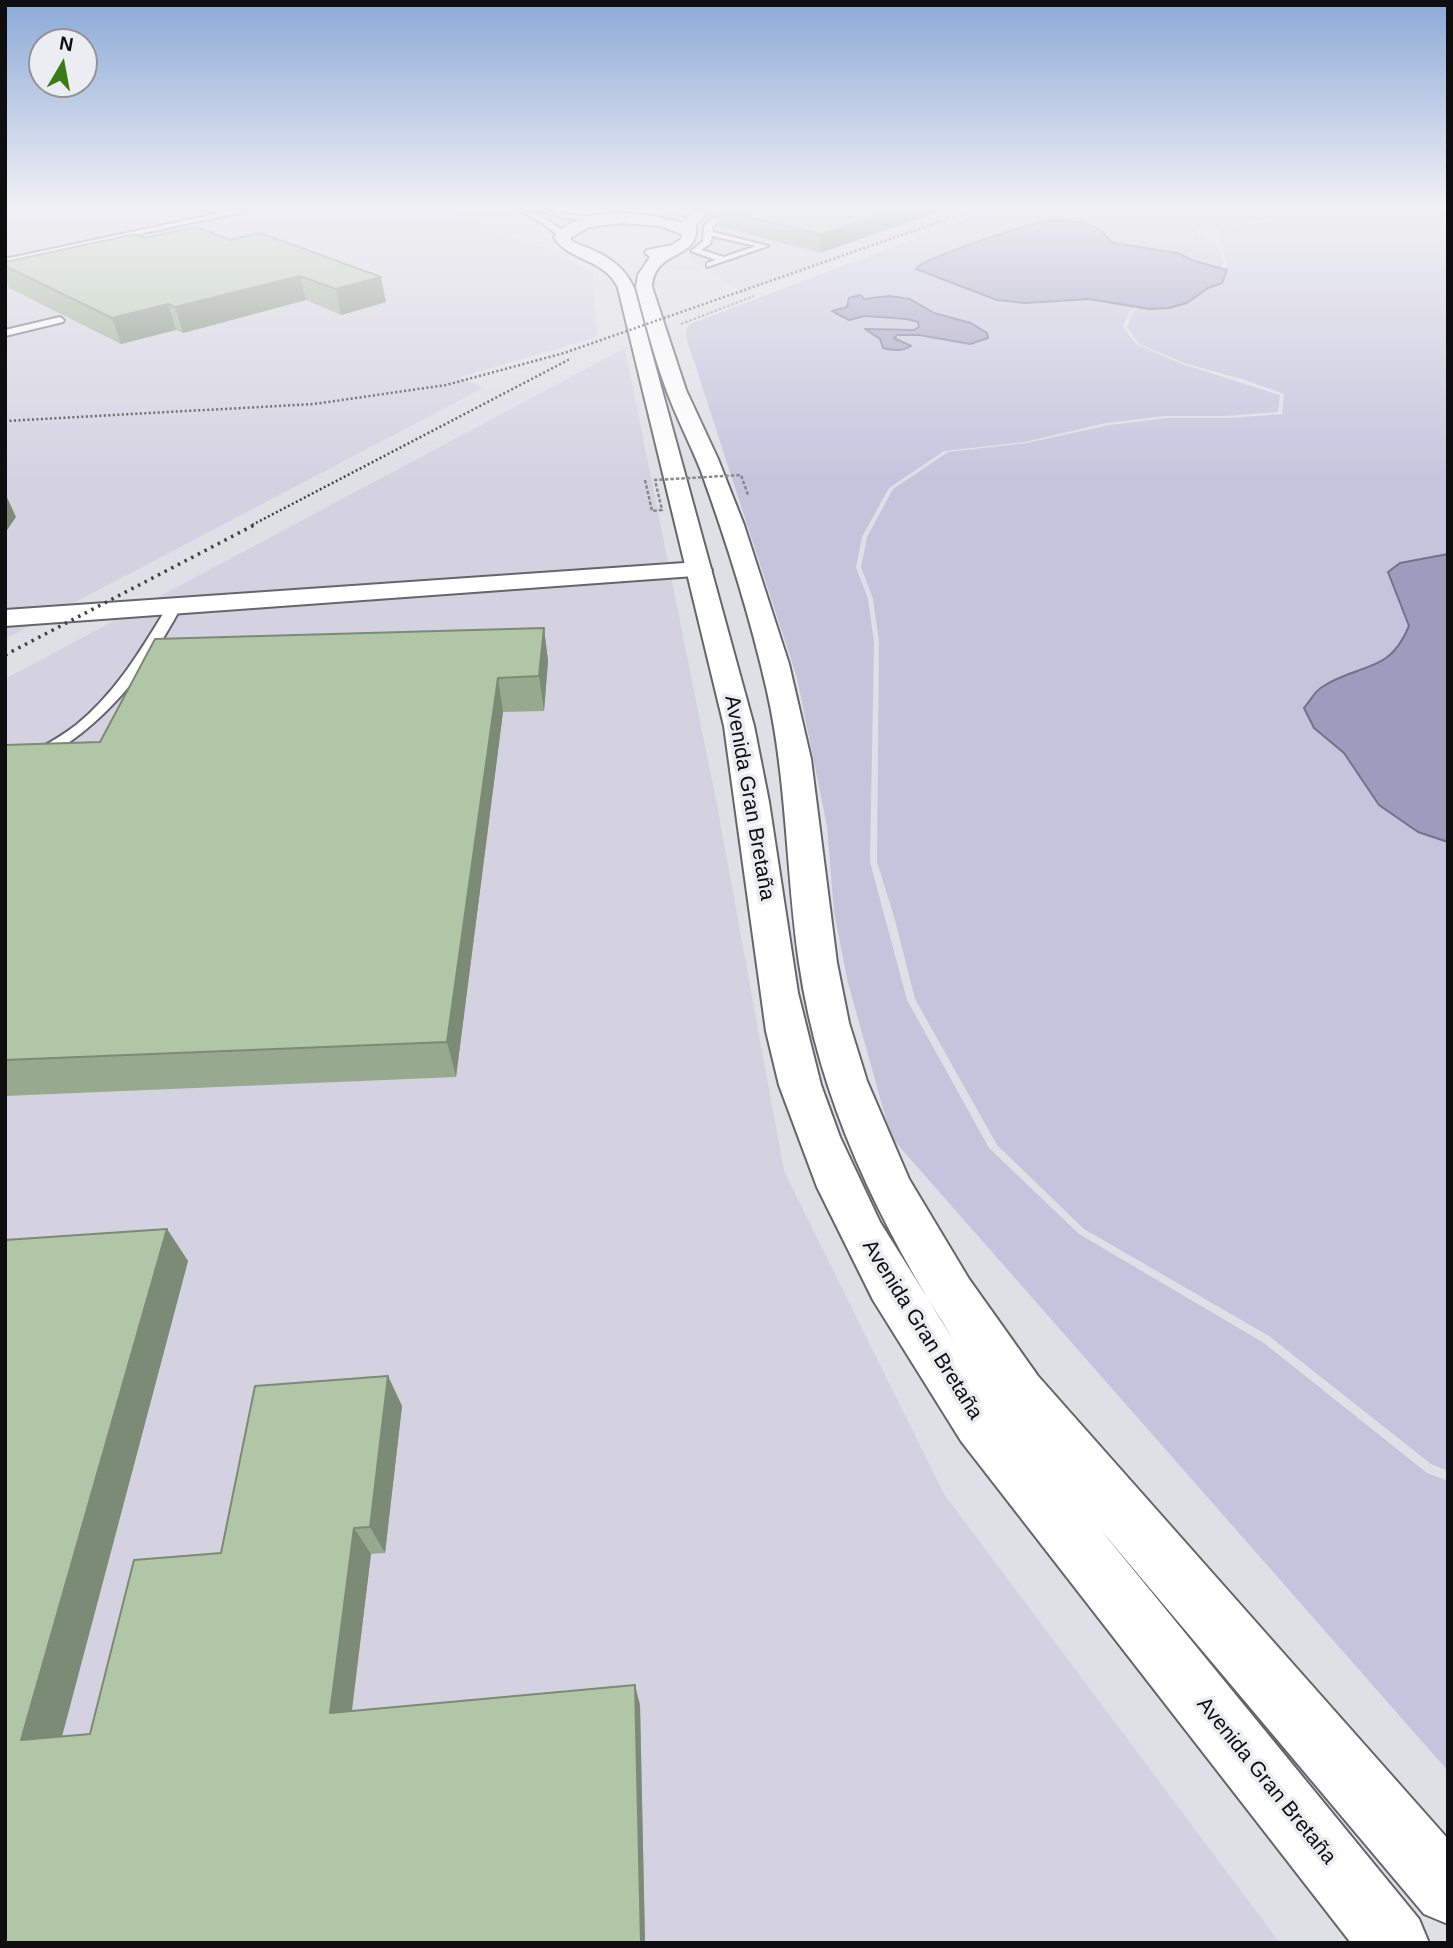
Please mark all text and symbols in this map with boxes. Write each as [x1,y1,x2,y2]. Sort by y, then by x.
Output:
north arrow [28,28,98,98]
text: N [58,32,75,55]
street label: Avenida Gran Bretaña [719,694,779,902]
street label: Avenida Gran Bretaña [856,1235,988,1425]
street label: Avenida Gran Bretaña [1191,1692,1341,1870]

